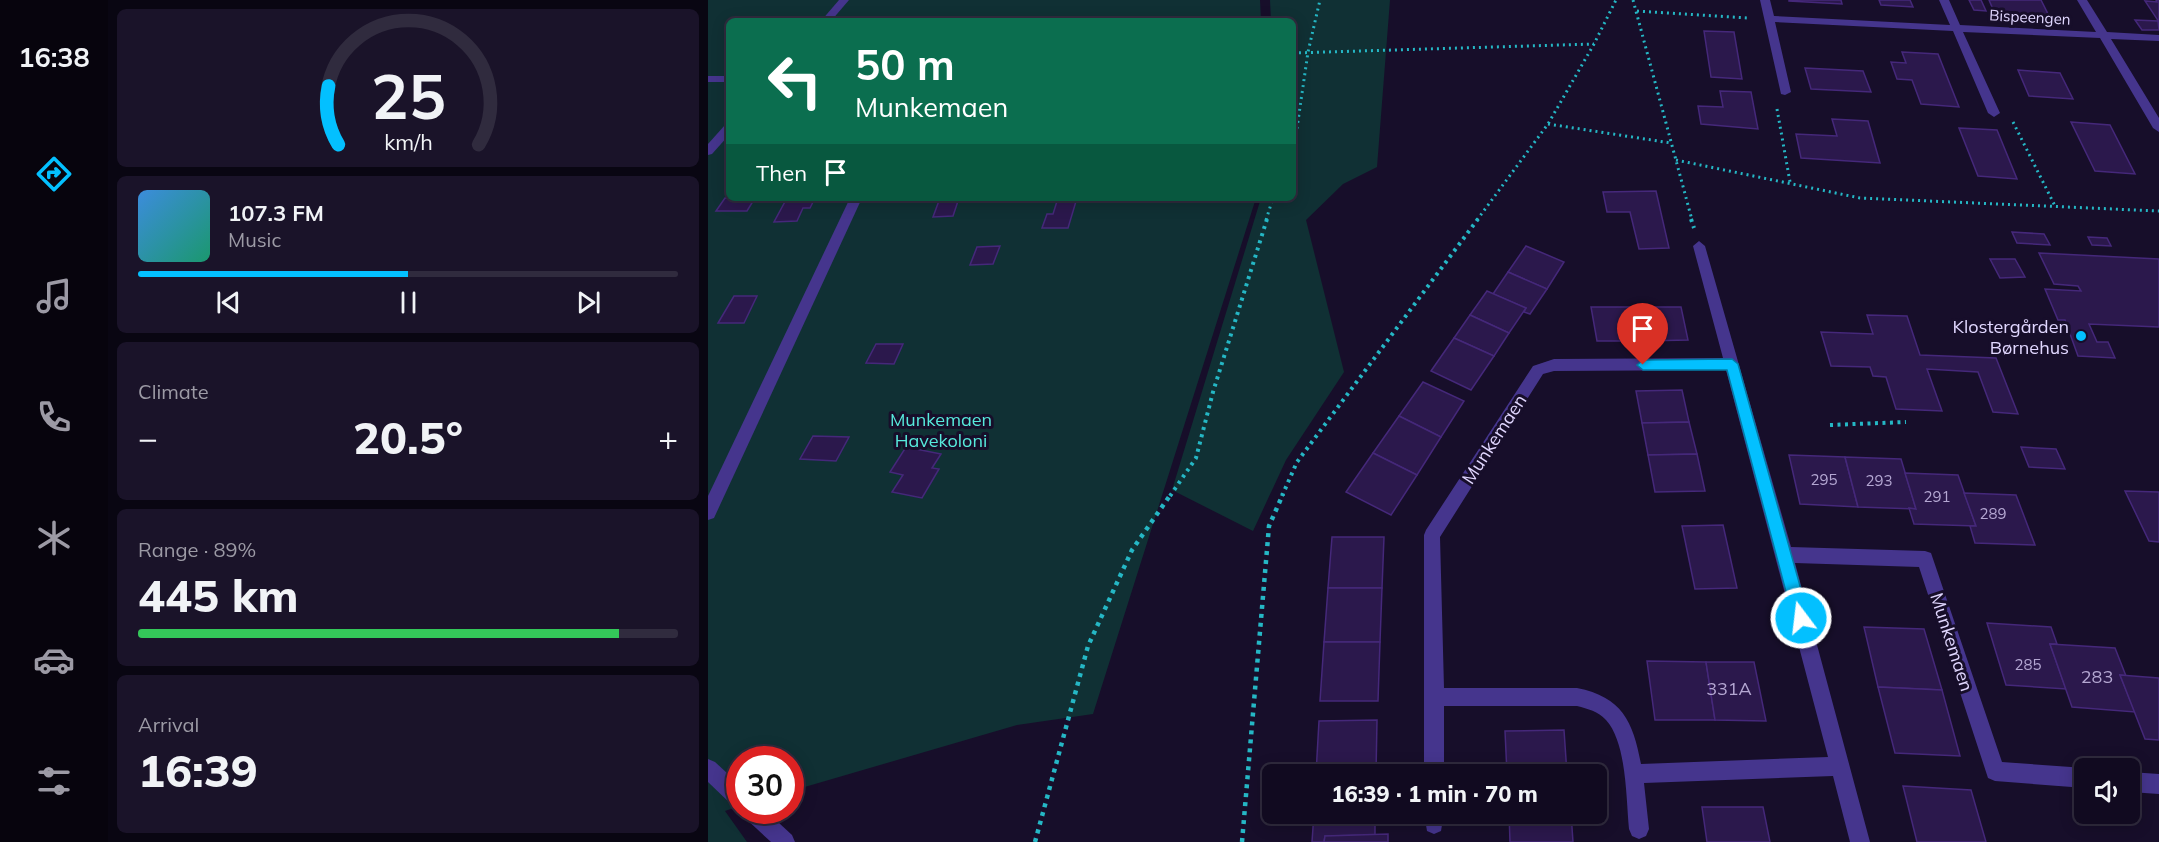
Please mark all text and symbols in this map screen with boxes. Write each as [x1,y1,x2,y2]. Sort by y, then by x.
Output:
street label: Bispeengen [1989,5,2071,29]
text: 50 m [855,38,955,91]
text: 16:38 [18,40,90,74]
icon: left [756,42,834,120]
text: 25 [371,56,445,135]
text: Munkemaen [855,90,1008,124]
text: km/h [384,128,432,155]
icon: directions [33,153,75,195]
icon: arrive [819,156,852,189]
text: Then [756,159,807,187]
text: 107.3 FM [228,199,324,227]
text: Music [228,227,281,252]
icon: music [33,275,75,317]
icon: previous [212,286,245,319]
icon: pause [392,286,425,319]
icon: next [572,286,605,319]
pin [1617,303,1668,365]
icon: arrive [1626,312,1659,345]
place label: Klostergården Børnehus [1953,315,2069,359]
marker: Klostergården Børnehus [2074,329,2088,343]
text: Climate [138,379,209,404]
street label: Munkemaen [1457,390,1531,488]
icon: phone [33,396,75,438]
park label: Munkemaen Havekoloni [890,408,992,452]
text: 20.5° [353,409,463,465]
text: − [138,417,158,458]
text: + [658,417,678,458]
house number: 295 [1810,470,1838,489]
house number: 293 [1865,471,1893,490]
house number: 291 [1923,487,1951,506]
house number: 289 [1979,504,2007,523]
icon: climate [33,517,75,559]
text: Range · 89% [138,537,256,562]
text: 445 km [138,567,299,623]
position arrow [1769,586,1833,650]
street label: Munkemaen [1925,590,1979,694]
icon: car [33,639,75,681]
house number: 285 [2014,655,2042,674]
house number: 283 [2081,665,2113,688]
house number: 331A [1706,677,1752,700]
text: Arrival [138,712,199,737]
text: 16:39 [138,742,258,798]
speed limit sign: 30 [726,746,804,824]
map controls [2074,758,2140,824]
button: sound [2074,758,2140,824]
icon: filters [33,760,75,802]
text: 16:39 · 1 min · 70 m [1331,780,1538,808]

